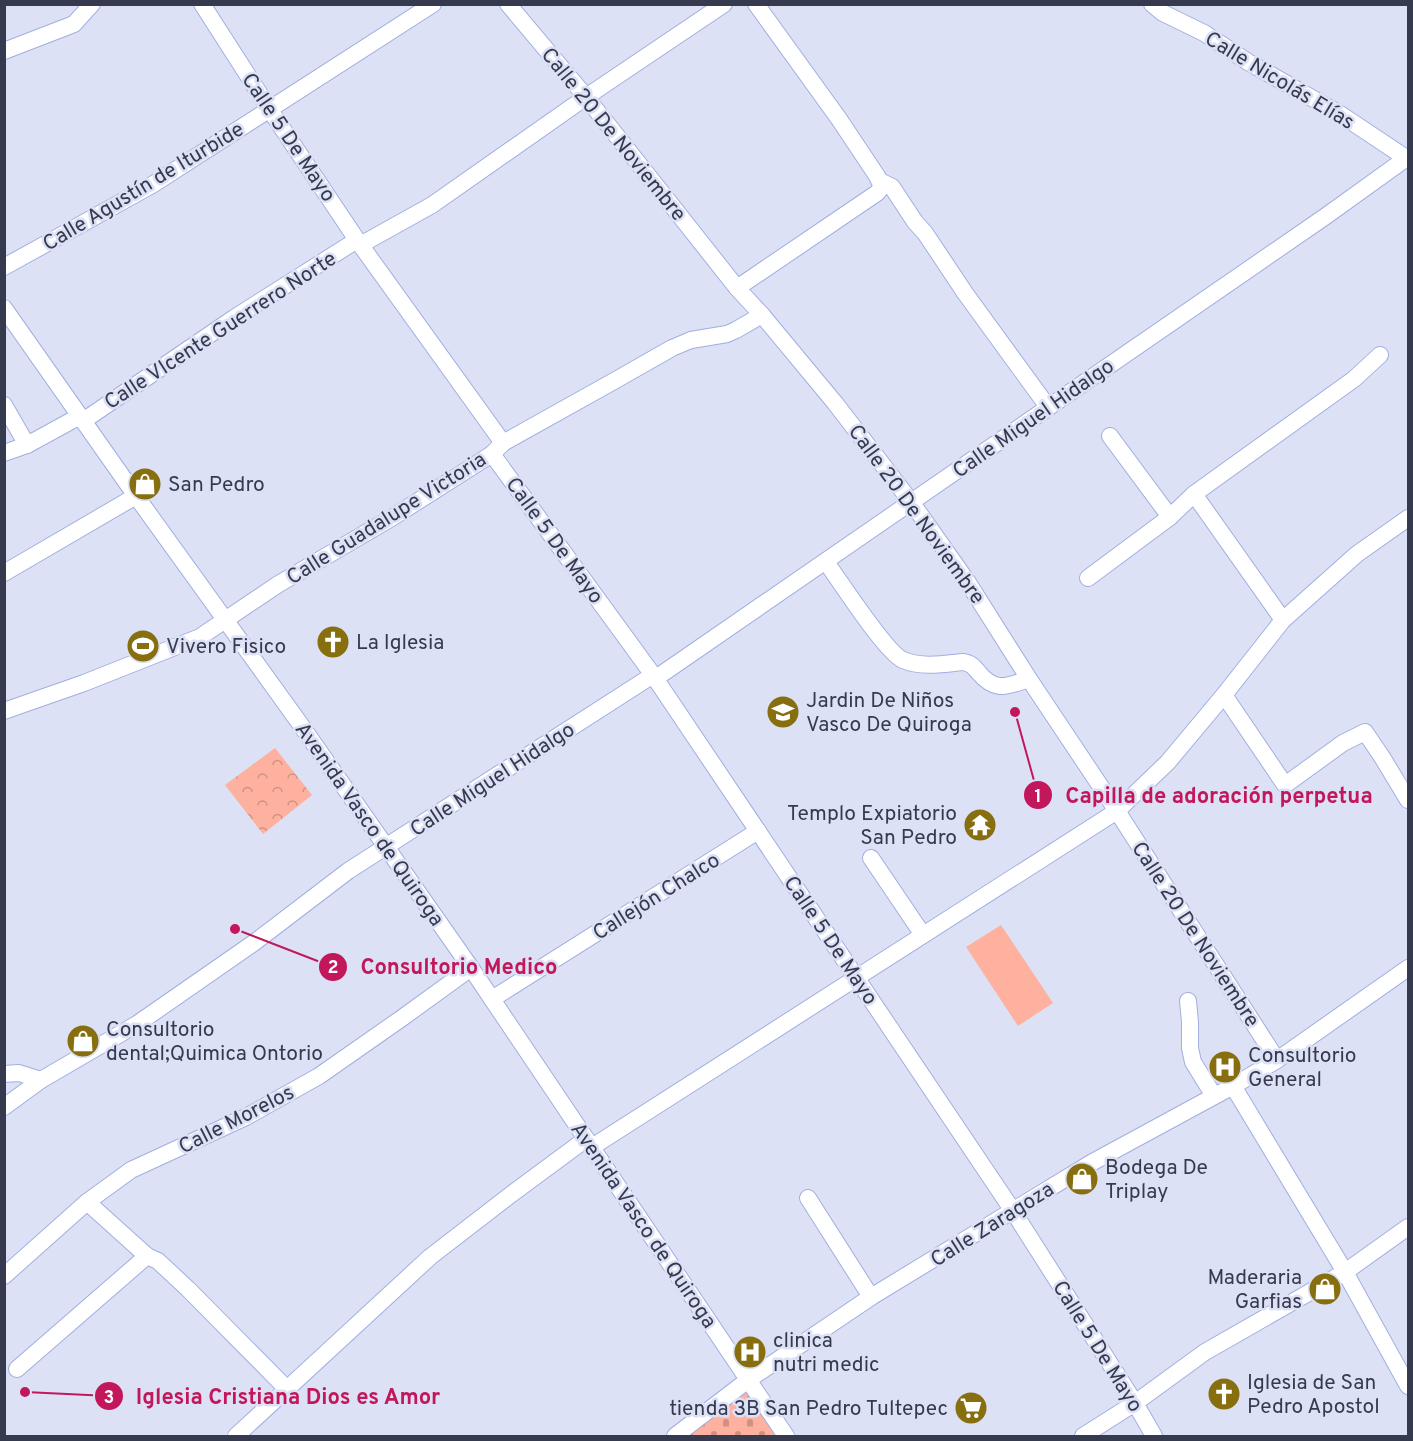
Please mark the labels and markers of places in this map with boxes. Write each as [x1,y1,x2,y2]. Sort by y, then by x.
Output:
shop icon: San Pedro [127,466,163,502]
place label: San Pedro [168,472,265,499]
church icon: La Iglesia [315,624,351,660]
sports icon: Vivero Fisico [125,628,161,664]
place label: La Iglesia [356,630,444,657]
place label: Vivero Fisico [166,634,286,661]
place label: Jardin De Niños Vasco De Quiroga [806,688,972,739]
school or university icon: Jardin De Niños Vasco De Quiroga [765,694,801,730]
callout: Capilla de adoración perpetua [1023,775,1385,815]
place label: Templo Expiatorio San Pedro [787,801,957,852]
temple icon: Templo Expiatorio San Pedro [962,807,998,843]
callout: Consultorio Medico [318,947,569,987]
place label: Consultorio dental;Quimica Ontorio [106,1017,323,1068]
shop icon: Consultorio dental;Quimica Ontorio [65,1023,101,1059]
place label: Consultorio General [1248,1043,1357,1094]
hospital icon: Consultorio General [1207,1049,1243,1085]
place label: Bodega De Triplay [1105,1155,1208,1206]
shop icon: Bodega De Triplay [1064,1161,1100,1197]
place label: Maderaria Garfias [1208,1265,1302,1316]
shop icon: Maderaria Garfias [1307,1271,1343,1307]
place label: clinica nutri medic [773,1328,880,1379]
hospital icon: clinica nutri medic [732,1334,768,1370]
place label: Iglesia de San Pedro Apostol [1247,1370,1380,1421]
callout: Iglesia Cristiana Dios es Amor [94,1376,453,1416]
church icon: Iglesia de San Pedro Apostol [1206,1376,1242,1412]
supermarket icon: tienda 3B San Pedro Tultepec [953,1390,989,1426]
place label: tienda 3B San Pedro Tultepec [669,1396,948,1423]

